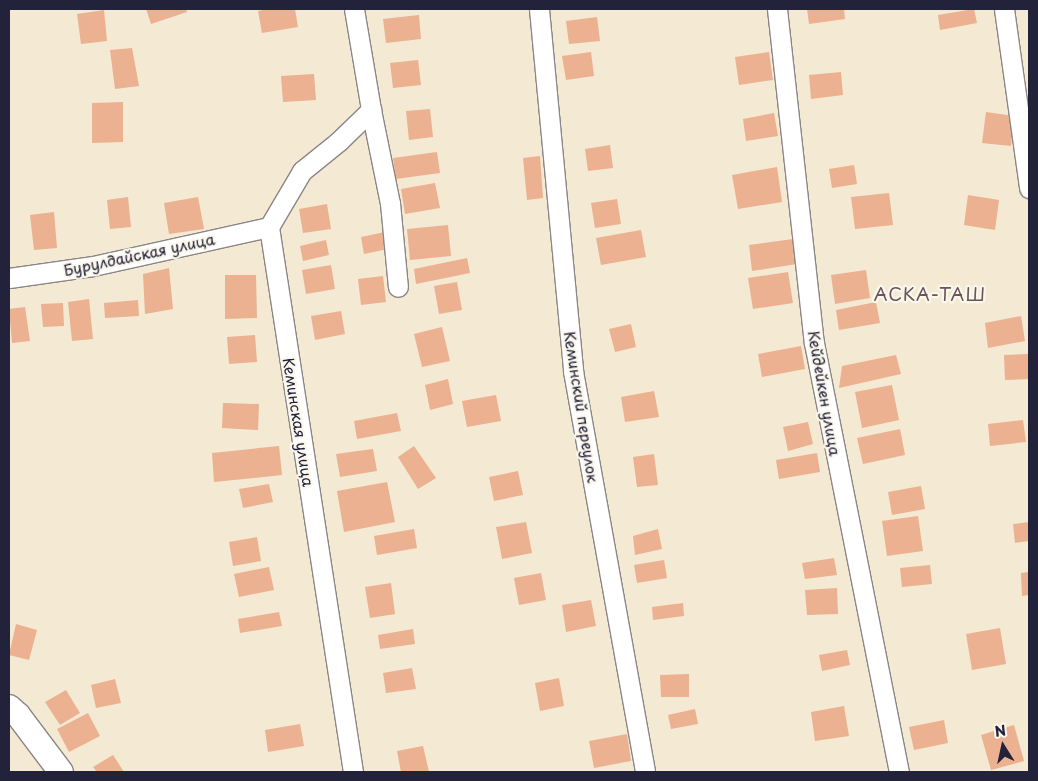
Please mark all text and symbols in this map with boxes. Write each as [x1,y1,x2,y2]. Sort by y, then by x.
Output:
street label: Бурулдайская улица [62,229,216,279]
district label: АСКА-ТАШ [873,283,987,305]
street label: Кейдейкен улица [805,328,845,458]
street label: Кеминский переулок [561,330,603,484]
street label: Кеминская улица [280,356,318,488]
text: N [993,719,1008,742]
north arrow [978,721,1028,771]

